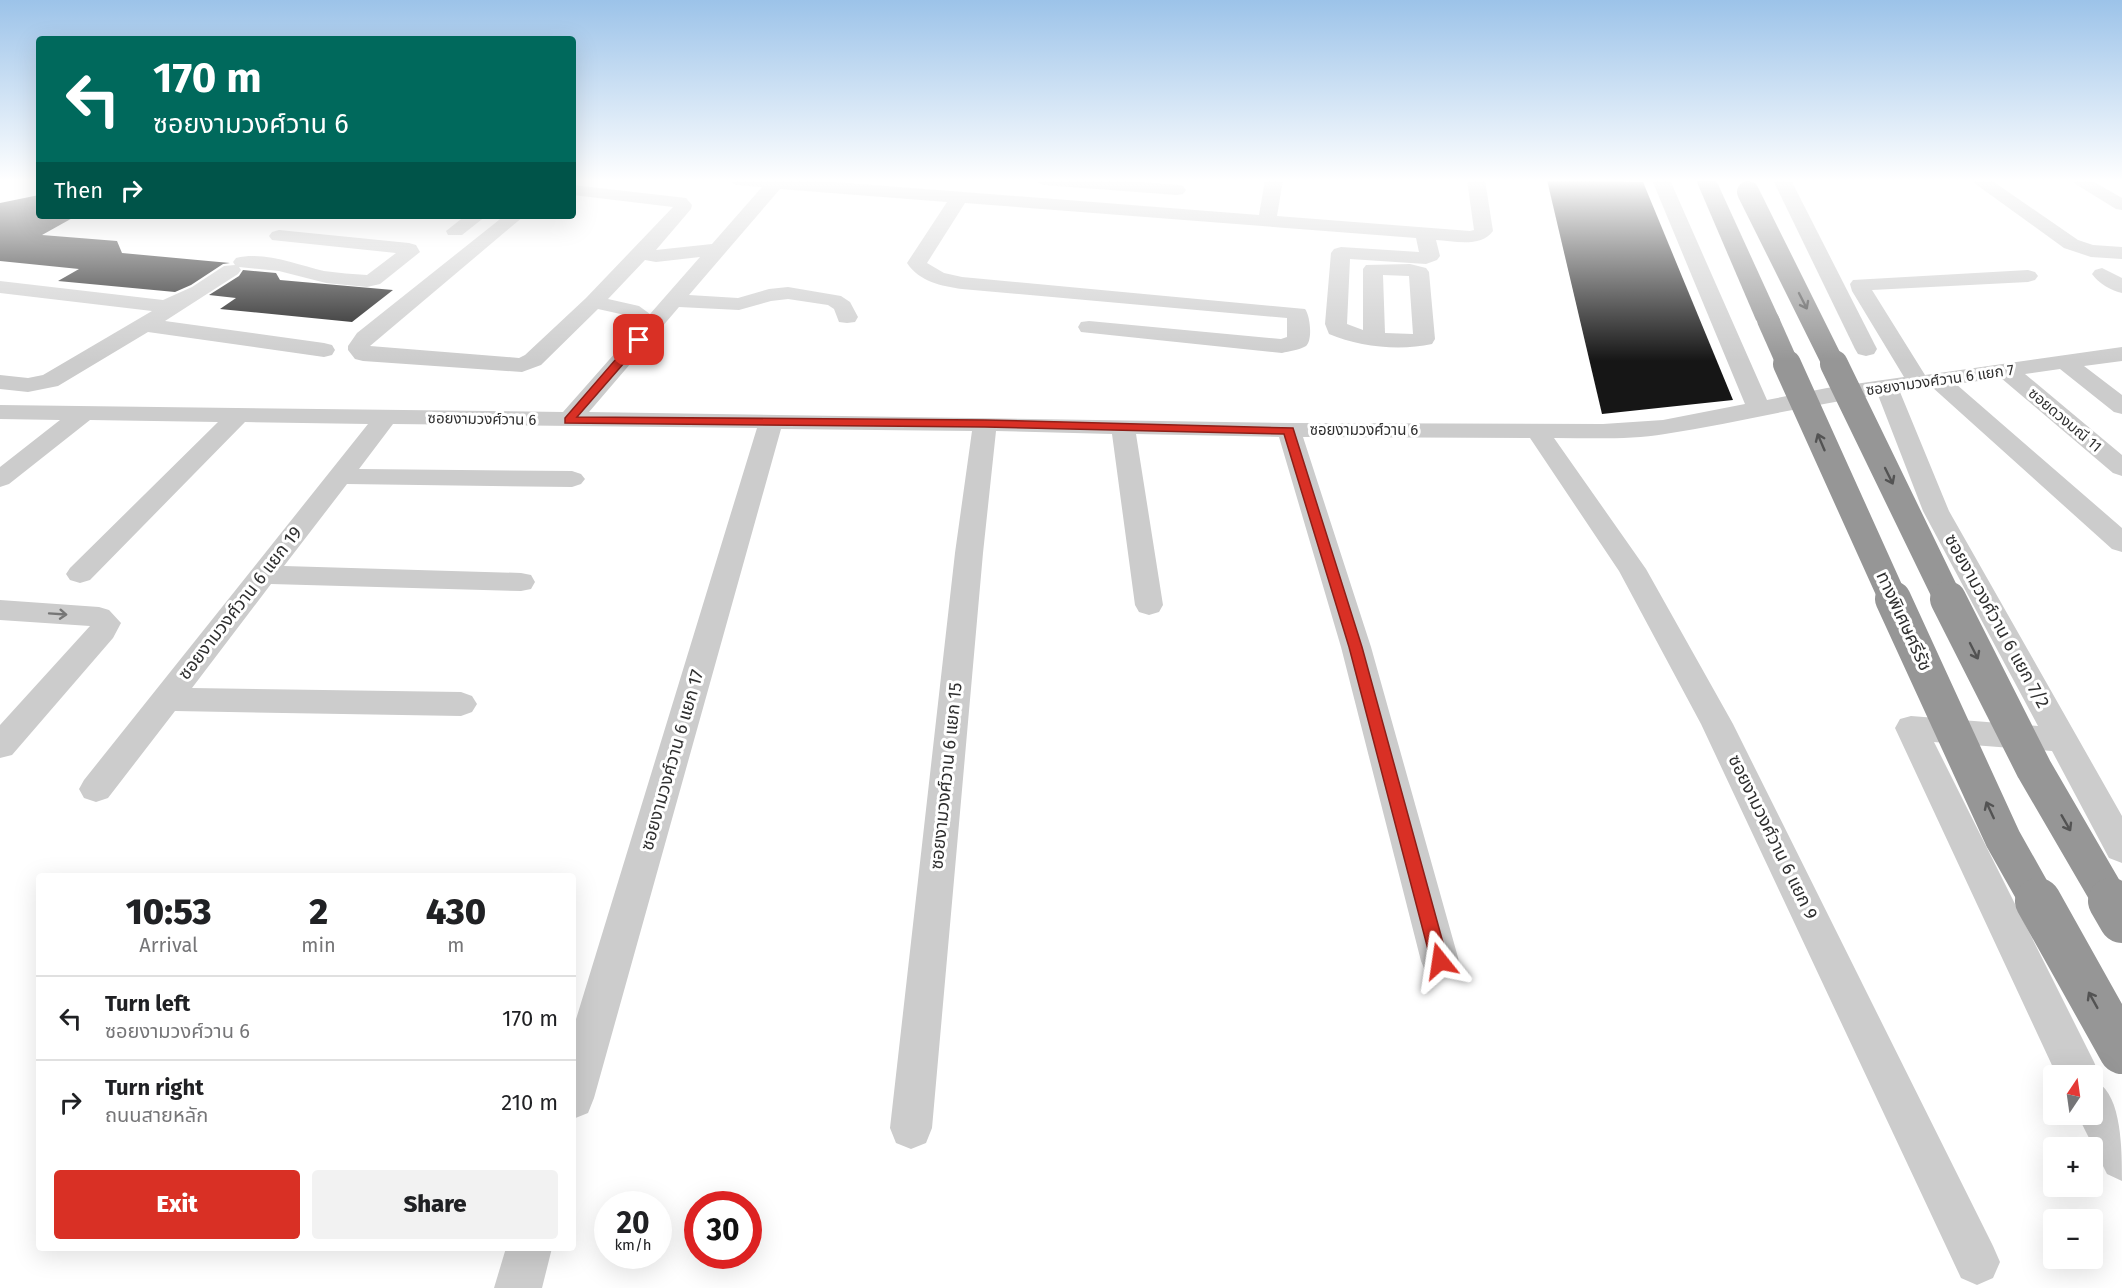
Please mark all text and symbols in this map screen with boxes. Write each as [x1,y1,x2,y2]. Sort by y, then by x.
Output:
text: 170 m [153,53,262,103]
icon: left [54,60,132,138]
text: ซอยงามวงศ์วาน 6 [153,108,349,140]
icon: right [115,174,148,207]
text: Then [54,177,103,204]
one-way arrow [1797,291,1809,309]
pin [613,314,664,365]
icon: arrive [622,323,655,356]
street label: ซอยงามวงศ์วาน 6 แยก 7 [1865,361,2016,399]
street label: ซอยดวงมณี 11 [2025,384,2105,456]
street label: ซอยงามวงศ์วาน 6 [427,409,537,429]
street label: ซอยงามวงศ์วาน 6 [1310,421,1418,439]
one-way arrow [1815,434,1827,452]
one-way arrow [1884,466,1896,484]
street label: ซอยงามวงศ์วาน 6 แยก 19 [173,522,307,684]
street label: ซอยงามวงศ์วาน 6 แยก 7/2 [1940,530,2054,712]
street label: ทางพิเศษศรีรัช [1871,568,1937,674]
one-way arrow [48,609,68,620]
one-way arrow [1969,642,1980,660]
street label: ซอยงามวงศ์วาน 6 แยก 17 [636,667,708,853]
street label: ซอยงามวงศ์วาน 6 แยก 15 [925,681,967,871]
street label: ซอยงามวงศ์วาน 6 แยก 9 [1724,751,1822,923]
one-way arrow [1984,802,1996,820]
one-way arrow [2060,814,2072,831]
text: 10:53 [126,890,211,934]
text: 2 [309,890,328,934]
text: 430 [426,890,486,934]
position arrow [1408,929,1472,993]
text: Arrival [139,933,198,957]
text: min [301,933,336,957]
text: m [447,933,464,957]
text: Turn left [105,990,190,1017]
one-way arrow [2087,992,2099,1009]
icon: left [54,1002,87,1035]
text: 170 m [502,1005,558,1032]
text: ซอยงามวงศ์วาน 6 [105,1019,250,1043]
north arrow [2043,1065,2103,1125]
map controls [2043,1065,2103,1269]
text: Turn right [105,1074,204,1101]
icon: right [54,1086,87,1119]
text: 210 m [501,1089,558,1116]
text: ถนนสายหลัก [105,1103,208,1127]
button: + [2043,1137,2103,1197]
button: Exit [54,1170,300,1239]
button: Share [312,1170,558,1239]
speed limit sign: 30 [684,1191,762,1269]
text: 20 [616,1205,650,1241]
button: − [2043,1209,2103,1269]
text: km/h [614,1236,652,1254]

